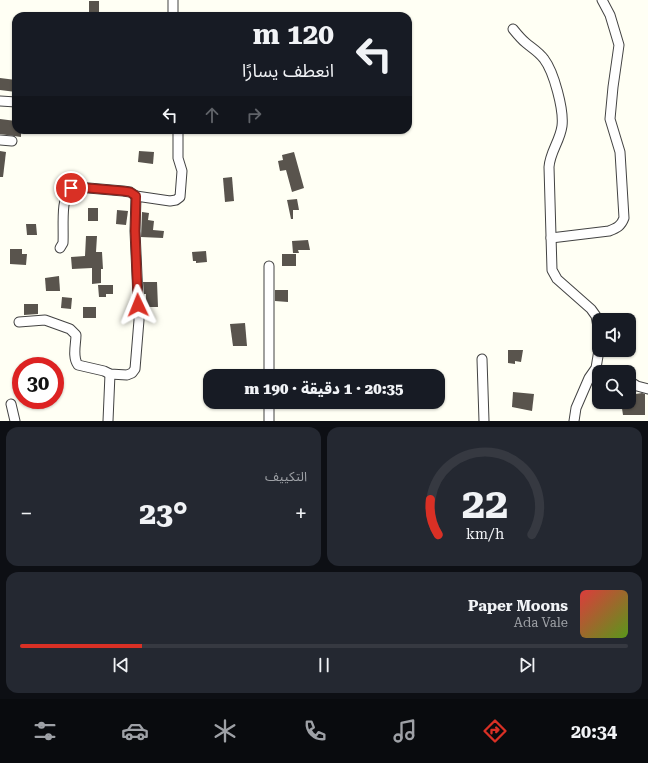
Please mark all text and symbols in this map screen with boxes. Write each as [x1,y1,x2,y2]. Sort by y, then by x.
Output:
text: 120 m [253,18,334,51]
icon: left [348,28,400,80]
text: انعطف يسارًا [242,60,334,81]
icon: left [159,104,181,126]
icon: ahead [201,104,223,126]
icon: right [243,104,265,126]
pin [54,171,88,205]
icon: arrive [60,177,82,199]
position arrow [117,284,159,326]
map controls [592,313,636,409]
button: sound [592,313,636,357]
speed limit sign: 30 [12,357,64,409]
button: search [592,365,636,409]
text: 20:35 · 1 دقيقة · 190 m [245,380,403,398]
text: التكييف [265,469,307,484]
text: 22 [461,478,508,527]
text: 23° [139,496,188,531]
text: − [20,501,32,526]
text: + [295,501,307,526]
text: km/h [465,525,504,541]
text: Paper Moons [468,597,568,615]
text: Ada Vale [514,615,568,630]
icon: previous [110,654,132,676]
icon: pause [313,654,335,676]
icon: next [516,654,538,676]
icon: filters [31,717,59,745]
icon: car [121,717,149,745]
icon: climate [211,717,239,745]
icon: phone [301,717,329,745]
icon: music [391,717,419,745]
icon: directions [481,717,509,745]
text: 20:34 [571,721,617,742]

